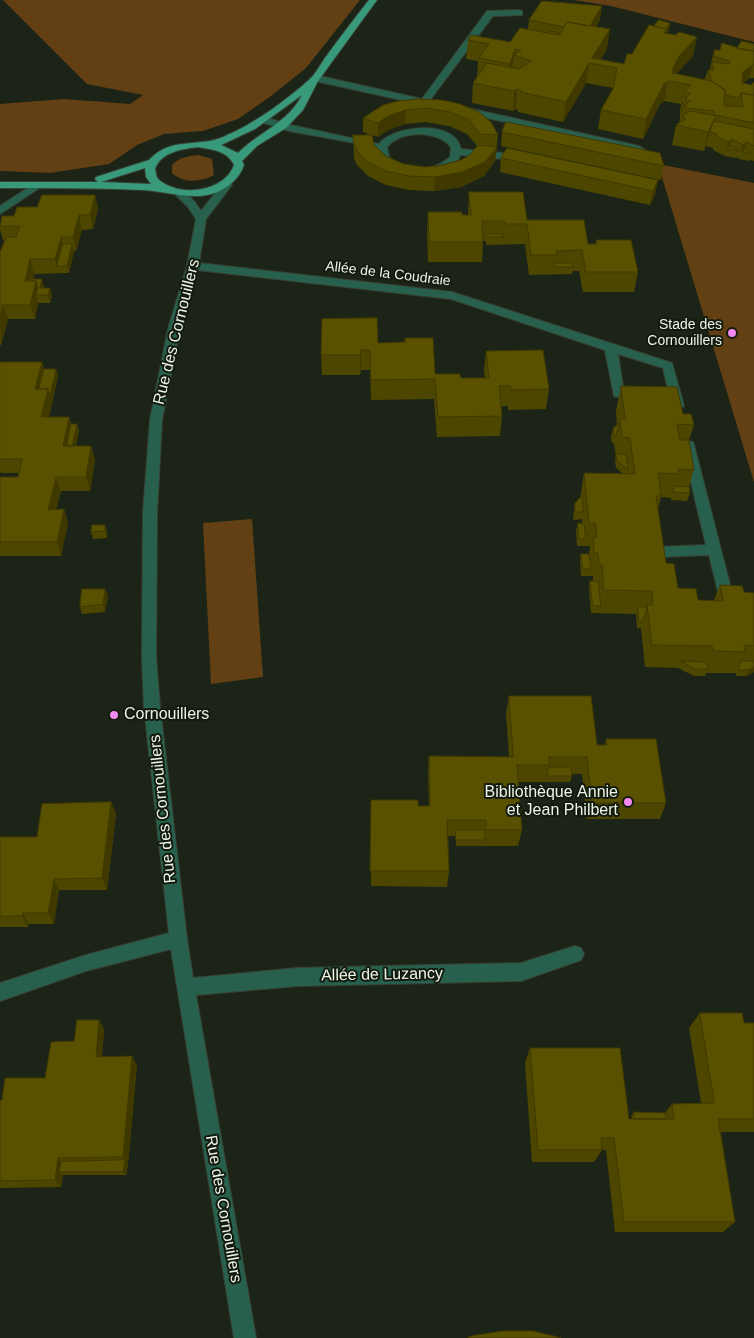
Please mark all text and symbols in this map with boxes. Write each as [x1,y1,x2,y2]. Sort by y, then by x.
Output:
street label: Rue des Cornouillers [150,257,204,407]
street label: Allée de la Coudraie [324,258,452,290]
place label: Stade des Cornouillers [647,317,722,350]
marker: Stade des Cornouillers [726,327,738,339]
place label: Cornouillers [124,705,209,725]
marker: Cornouillers [108,709,120,721]
street label: Rue des Cornouillers [146,734,180,884]
place label: Bibliothèque Annie et Jean Philbert [485,783,618,821]
marker: Bibliothèque Annie et Jean Philbert [622,796,634,808]
street label: Allée de Luzancy [321,964,443,986]
street label: Rue des Cornouillers [201,1134,245,1284]

